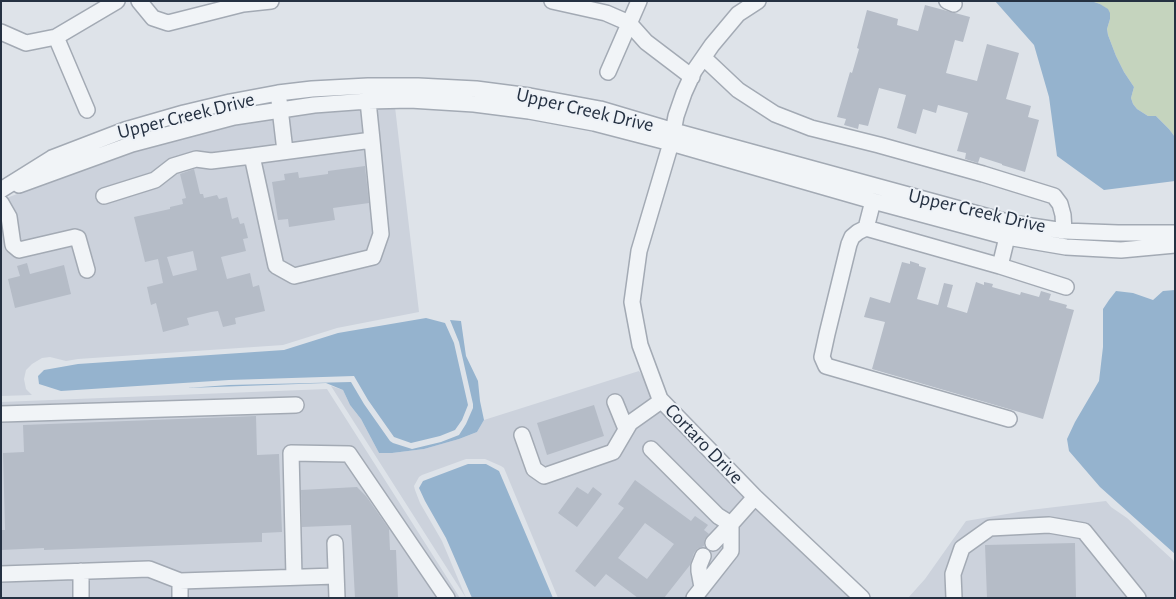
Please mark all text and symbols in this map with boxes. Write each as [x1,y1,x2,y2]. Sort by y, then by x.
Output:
street label: Upper Creek Drive [514,83,656,137]
street label: Upper Creek Drive [115,87,257,145]
street label: Upper Creek Drive [906,184,1048,238]
street label: Cortaro Drive [660,399,748,489]

